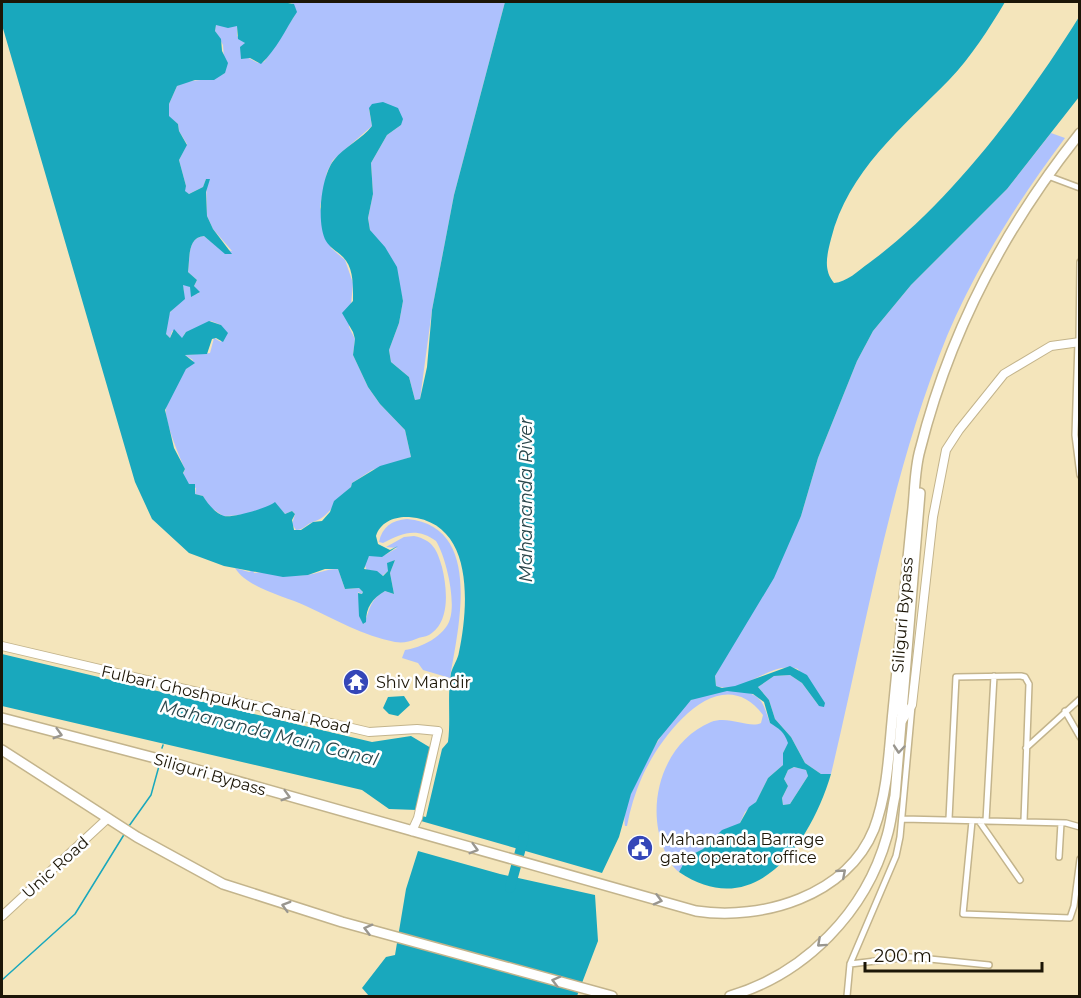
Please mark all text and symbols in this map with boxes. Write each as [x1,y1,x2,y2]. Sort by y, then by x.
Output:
water label: Mahananda River [515,417,537,582]
street label: Siliguri Bypass [888,556,917,674]
street label: Fulbari Ghoshpukur Canal Road [99,662,352,737]
temple icon: Shiv Mandir [341,667,371,697]
place label: Shiv Mandir [376,673,471,692]
water label: Mahananda Main Canal [157,695,381,771]
one-way arrow [52,727,63,739]
one-way arrow [893,744,906,753]
street label: Siliguri Bypass [152,749,268,800]
one-way arrow [280,789,291,801]
place label: Mahananda Barrage gate operator office [660,830,824,867]
street label: Unic Road [18,833,92,902]
public building icon: Mahananda Barrage gate operator office [625,833,655,863]
one-way arrow [468,842,478,855]
one-way arrow [835,869,846,880]
one-way arrow [653,893,663,906]
one-way arrow [281,900,291,913]
one-way arrow [363,924,374,936]
scale bar [865,935,1042,973]
one-way arrow [817,936,828,947]
text: 200 m [874,945,932,967]
one-way arrow [551,976,562,988]

